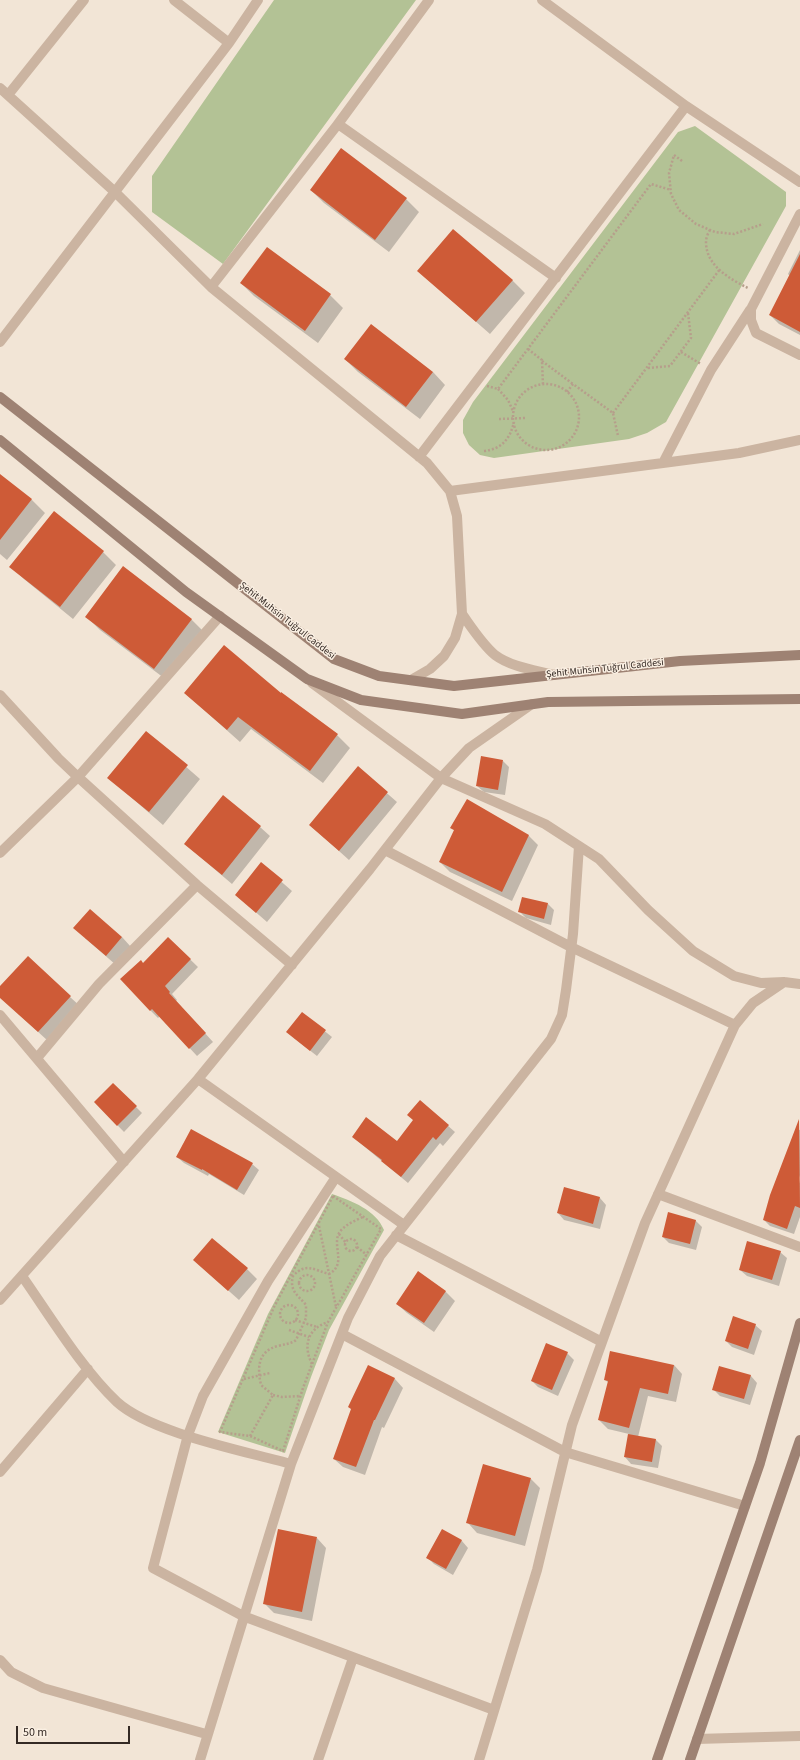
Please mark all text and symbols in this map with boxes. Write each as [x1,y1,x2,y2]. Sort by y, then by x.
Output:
street label: Şehit Muhsin Tuğrul Caddesi [237,580,337,662]
street label: Şehit Muhsin Tuğrul Caddesi [546,657,664,681]
scale bar [18,1718,132,1744]
text: 50 m [23,1724,47,1741]

